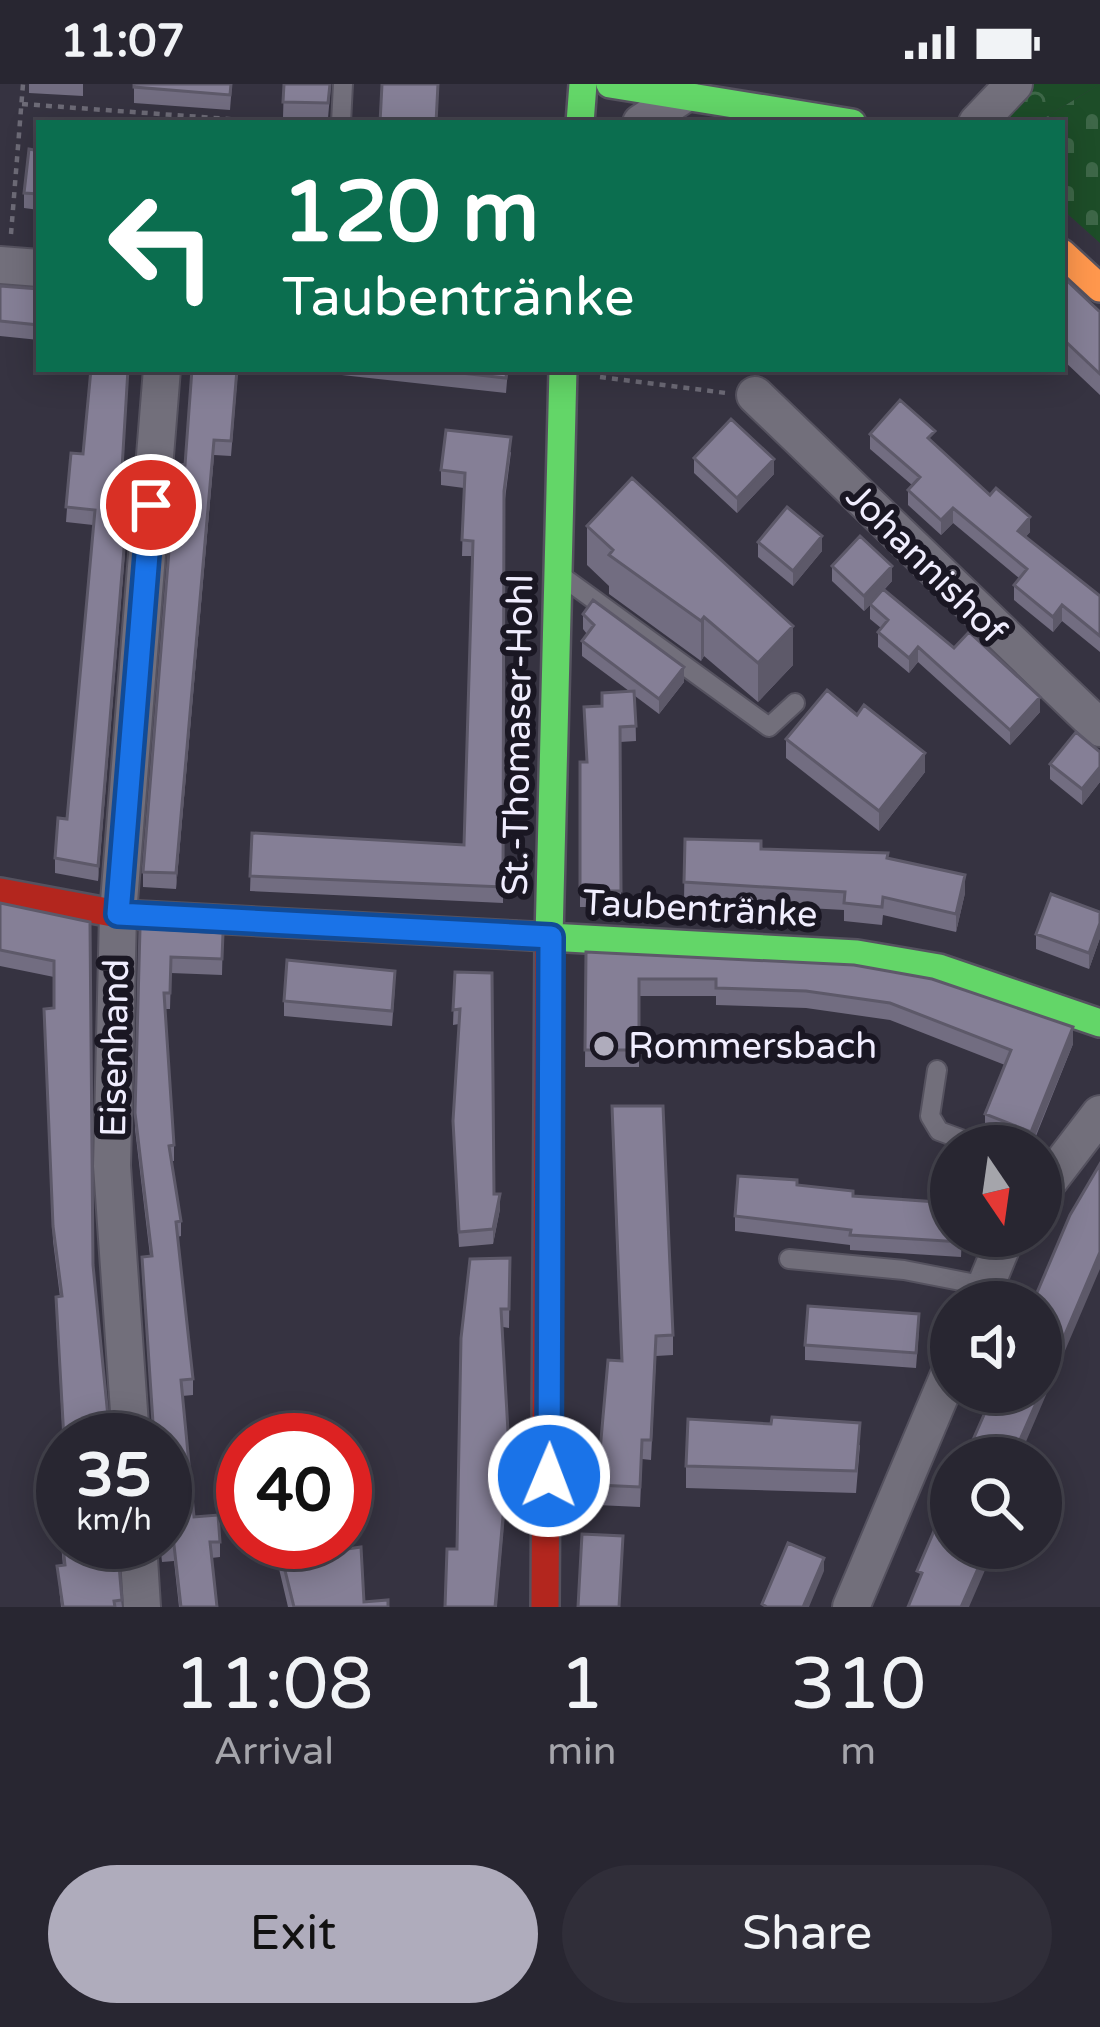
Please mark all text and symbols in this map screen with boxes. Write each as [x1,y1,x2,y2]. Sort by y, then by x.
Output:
text: 11:07 [60,15,185,69]
text: 120 m [282,163,539,264]
icon: left [84,168,240,324]
text: Taubentränke [282,265,635,330]
pin [100,454,202,556]
icon: arrive [118,472,184,538]
street label: Johannishof [837,475,1015,653]
street label: St.-Thomaser-Hohl [494,574,542,896]
street label: Taubentränke [582,881,818,937]
street label: Eisenhand [92,958,138,1138]
place label: Rommersbach [628,1025,877,1068]
marker: Rommersbach [591,1033,617,1059]
north arrow [930,1125,1062,1257]
map controls [930,1125,1062,1569]
button: sound [930,1281,1062,1413]
speed limit sign: 40 [216,1413,372,1569]
position arrow [486,1413,612,1539]
button: search [930,1437,1062,1569]
text: 35 [76,1440,152,1512]
text: km/h [76,1502,152,1539]
text: 11:08 [174,1642,373,1729]
text: 1 [559,1642,605,1729]
text: 310 [790,1642,926,1729]
text: Arrival [213,1728,334,1775]
text: min [547,1728,617,1775]
text: m [840,1728,876,1775]
button: Exit [48,1865,538,2003]
button: Share [562,1865,1052,2003]

